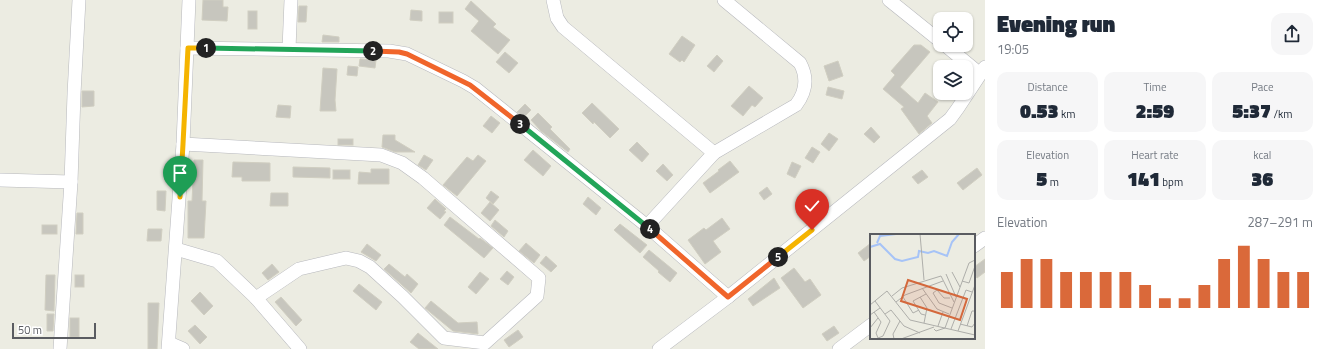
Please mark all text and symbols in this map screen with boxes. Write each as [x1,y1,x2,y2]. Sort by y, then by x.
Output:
text: Evening run [997,7,1115,41]
map controls [933,12,973,100]
button: locate [933,12,973,52]
button: share [1271,13,1313,55]
pin: 1 [196,38,216,58]
text: 19:05 [997,39,1029,59]
text: 1 [203,40,209,56]
pin: 2 [363,41,383,61]
text: 2 [370,43,376,59]
button: layers [933,60,973,100]
text: Distance [1028,79,1068,95]
text: Time [1144,79,1166,95]
text: Pace [1251,79,1273,95]
text: 0.53 [1020,95,1059,126]
text: 2:59 [1136,95,1174,126]
text: 5:37 [1232,95,1271,126]
text: km [1059,106,1075,122]
text: /km [1271,106,1292,122]
pin: 3 [510,114,530,134]
text: 3 [517,116,523,132]
text: Elevation [1026,147,1069,163]
text: Heart rate [1131,147,1179,163]
text: kcal [1253,147,1271,163]
pin [163,156,197,197]
icon: arrive [169,162,191,184]
text: 5 [1036,163,1047,194]
text: 141 [1127,163,1160,194]
text: 36 [1251,163,1273,194]
text: m [1047,174,1059,190]
text: bpm [1160,174,1183,190]
pin [795,189,829,230]
icon: check [801,195,823,217]
text: Elevation [997,212,1048,232]
text: 287–291 m [1247,212,1313,232]
pin: 4 [640,219,660,239]
text: 4 [647,221,653,237]
inset map [870,234,975,339]
pin: 5 [768,247,788,267]
text: 5 [775,249,781,265]
scale bar [12,321,96,340]
text: 50 m [18,322,42,338]

